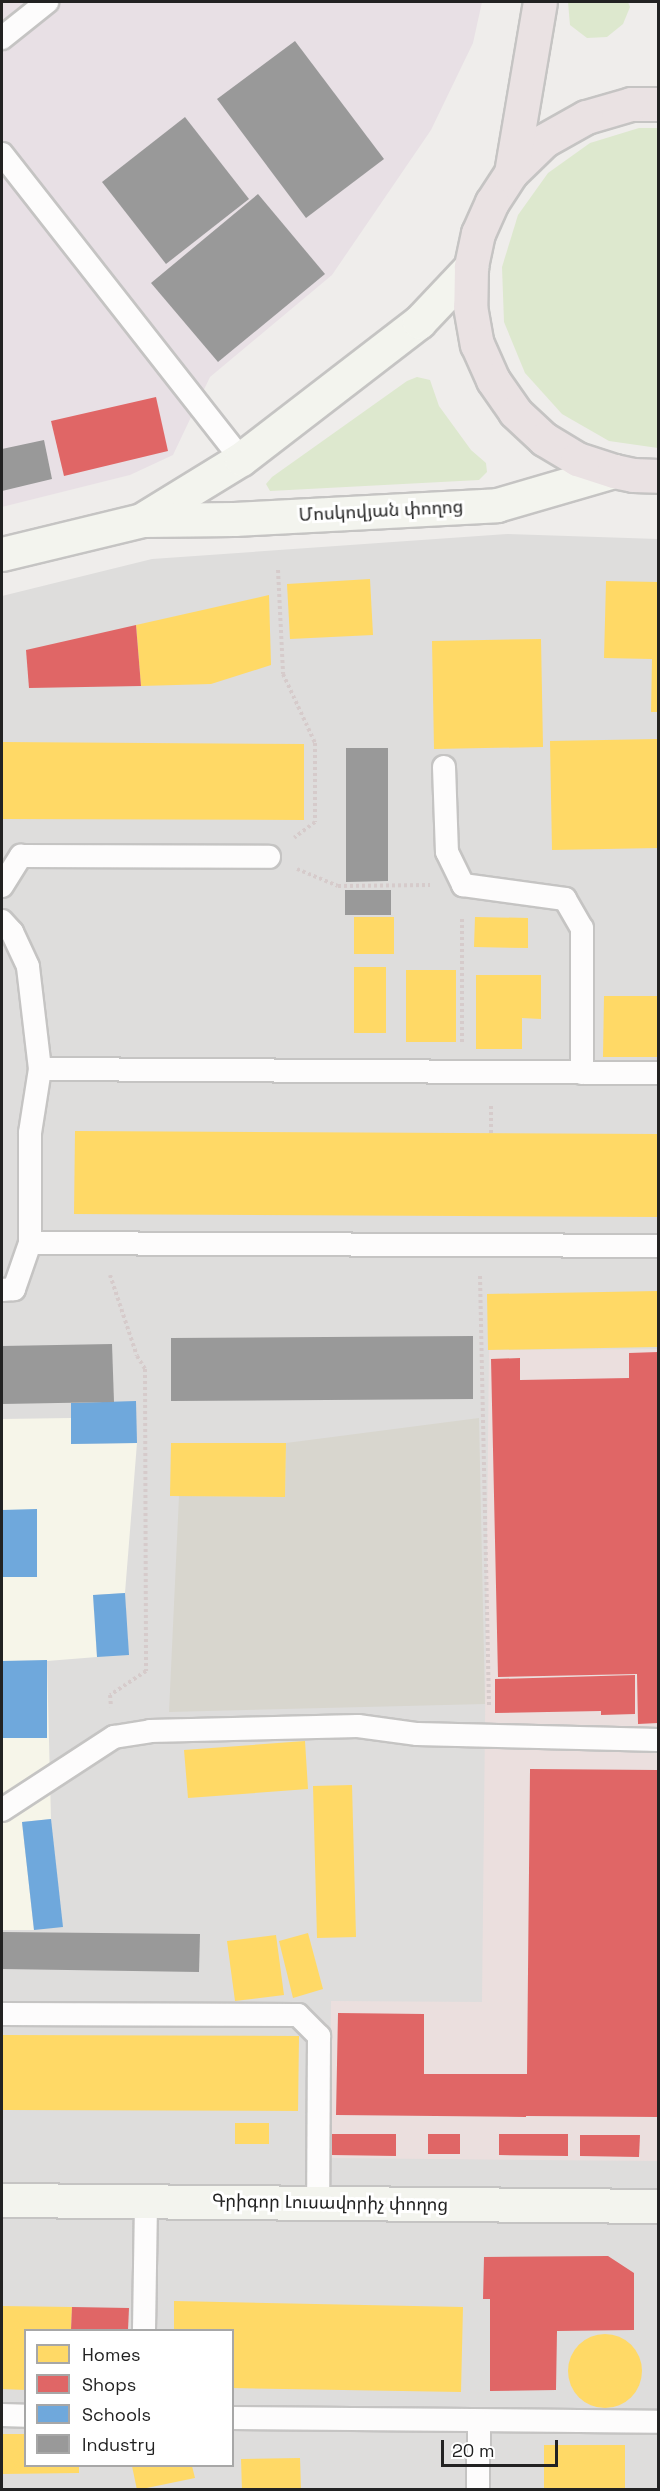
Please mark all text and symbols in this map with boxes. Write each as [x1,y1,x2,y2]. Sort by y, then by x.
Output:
street label: Մոսկովյան փողոց [298,496,464,526]
street label: Գրիգոր Լուսավորիչ փողոց [212,2190,448,2216]
legend [24,2329,234,2467]
text: Homes [82,2343,141,2366]
text: Shops [82,2373,136,2396]
text: Schools [82,2403,151,2426]
scale bar [444,2428,561,2466]
text: Industry [82,2433,155,2456]
text: 20 m [452,2439,495,2462]

